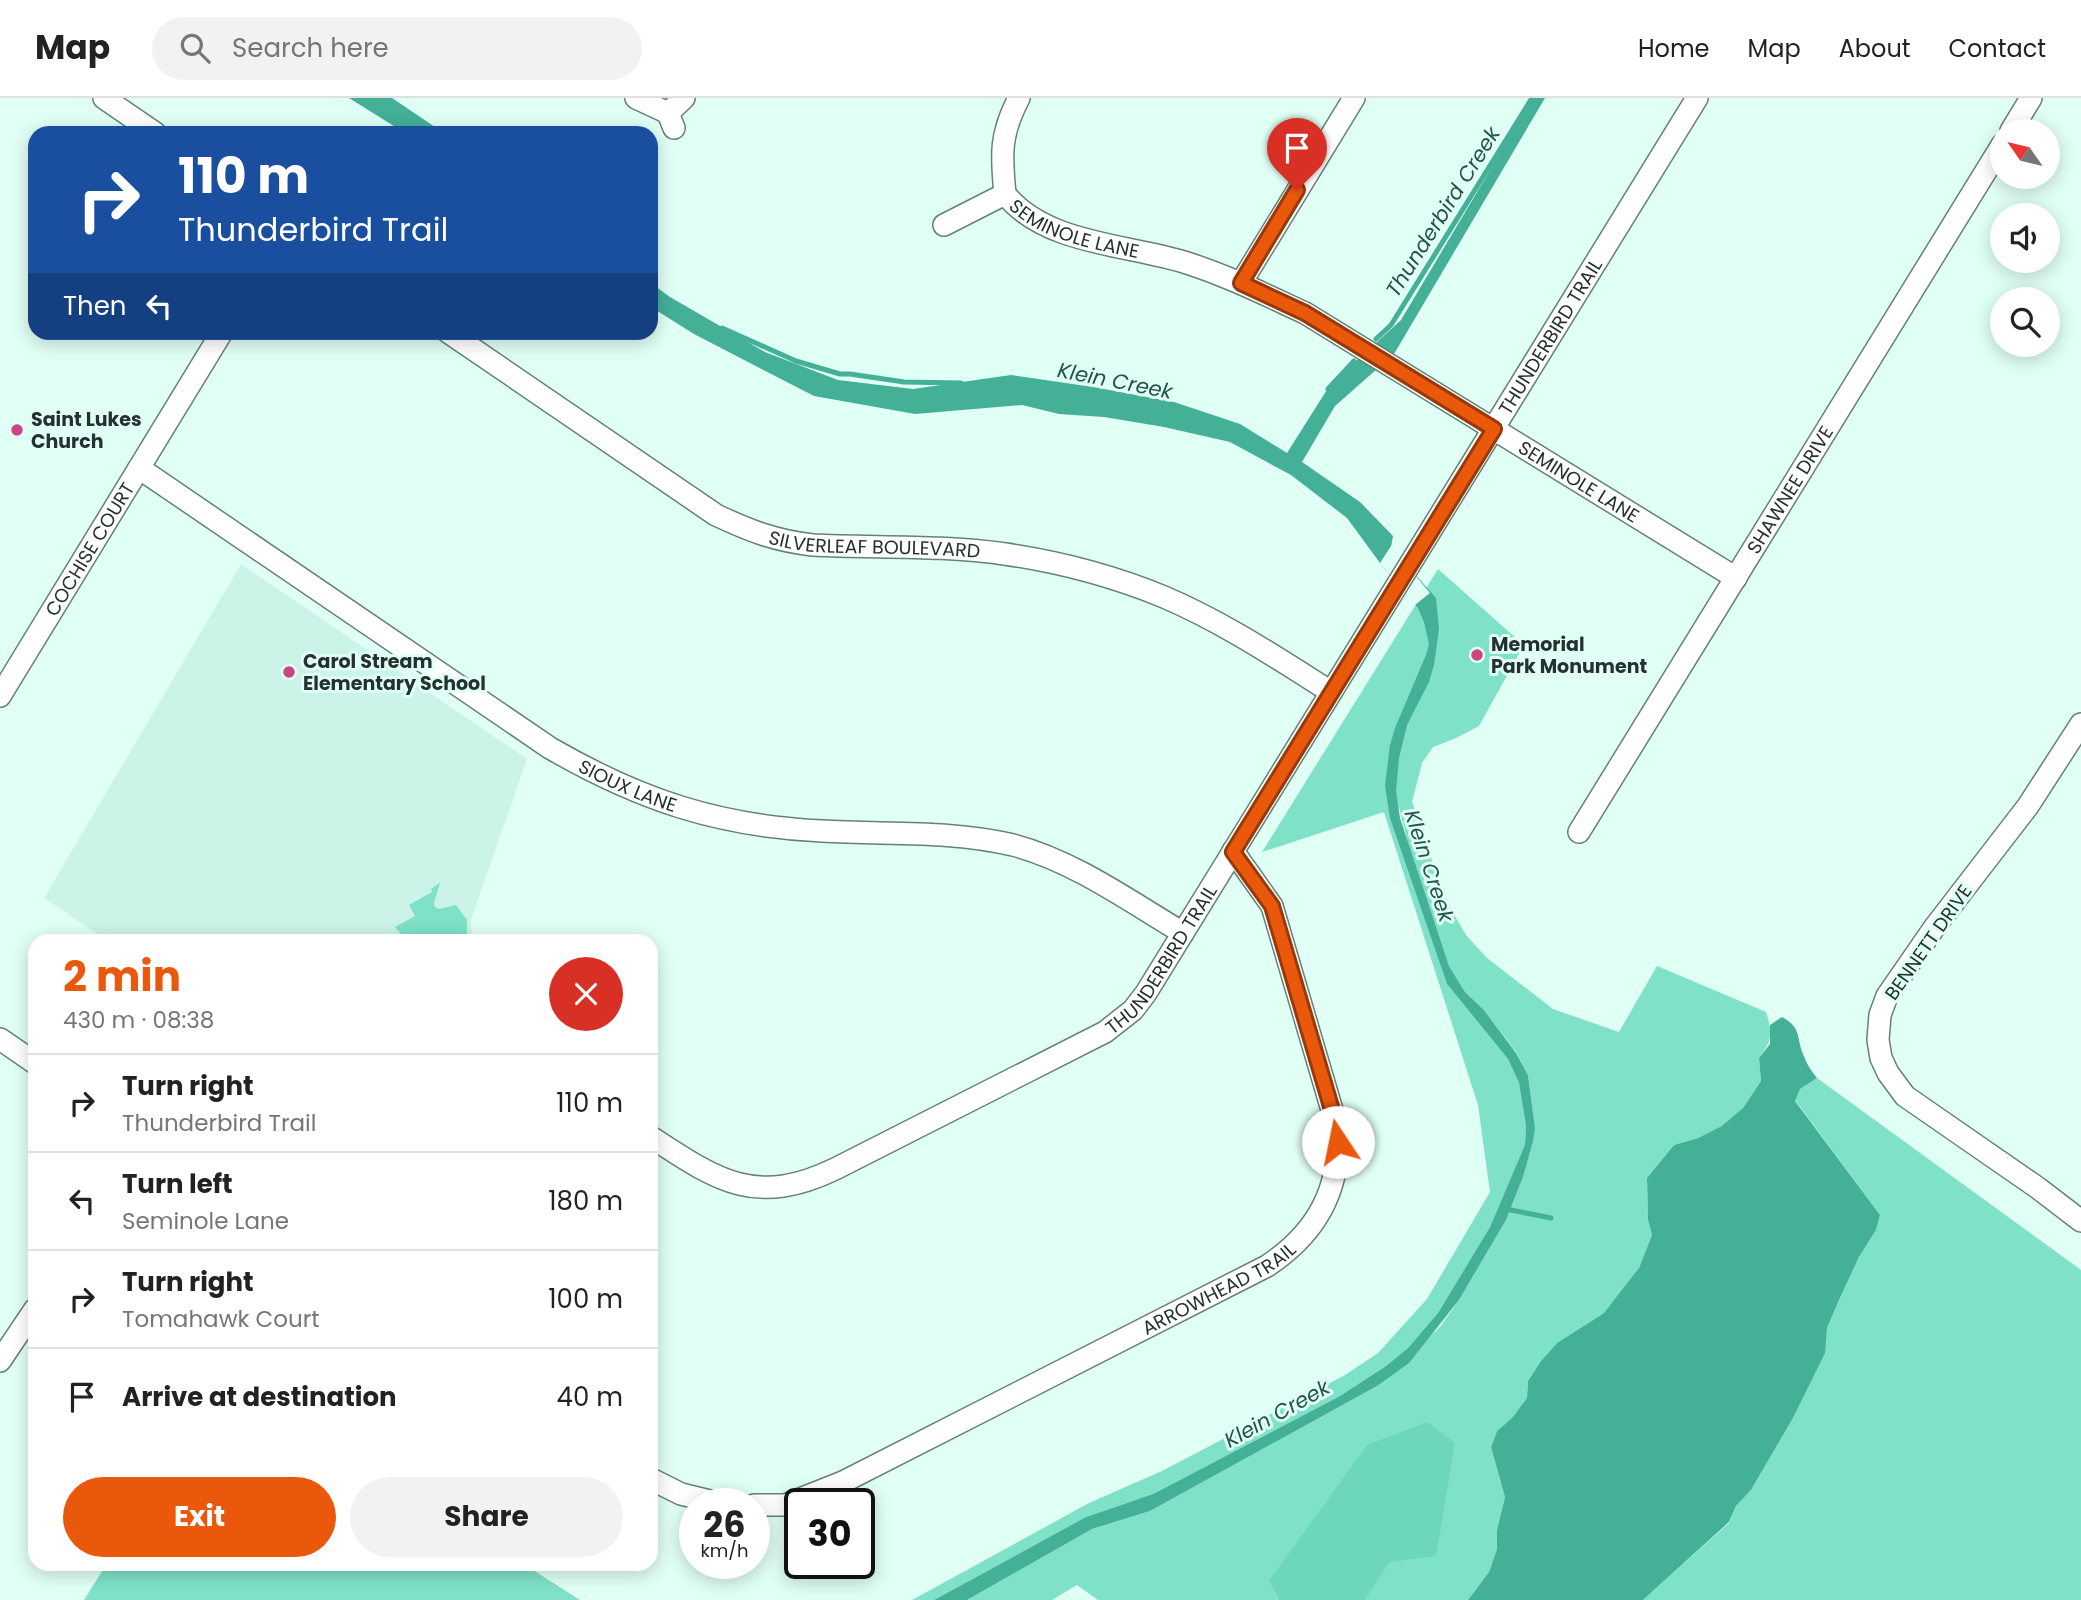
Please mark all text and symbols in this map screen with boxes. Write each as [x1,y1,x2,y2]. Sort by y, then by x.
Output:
search box [152,17,642,80]
text: Map [35,24,110,71]
icon: search [176,29,214,67]
text: Search here [232,30,389,66]
text: Home [1638,32,1710,65]
text: Map [1748,32,1801,65]
text: About [1839,32,1910,65]
text: Contact [1948,32,2046,65]
pin [1267,118,1327,190]
north arrow [1990,119,2060,189]
map controls [1990,119,2060,357]
water label: Thunderbird Creek [1379,120,1507,302]
icon: arrive [1278,129,1316,167]
text: 110 m [178,142,309,210]
icon: right [63,154,154,245]
street label: SEMINOLE LANE [1003,193,1141,265]
button: sound [1990,203,2060,273]
text: Thunderbird Trail [178,207,448,252]
street label: THUNDERBIRD TRAIL [1492,254,1609,420]
icon: left [140,287,178,325]
button: search [1990,287,2060,357]
text: Then [63,288,126,324]
water label: Klein Creek [1055,355,1176,406]
place label: Saint Lukes Church [31,406,142,455]
street label: SHAWNEE DRIVE [1740,421,1840,559]
marker: Saint Lukes Church [9,422,25,438]
street label: SEMINOLE LANE [1513,434,1644,529]
street label: COCHISE COURT [39,477,141,621]
street label: SILVERLEAF BOULEVARD [766,524,981,565]
place label: Memorial Park Monument [1491,631,1647,680]
marker: Memorial Park Monument [1469,647,1485,663]
place label: Carol Stream Elementary School [303,648,486,697]
marker: Carol Stream Elementary School [281,664,297,680]
street label: SIOUX LANE [574,753,680,819]
water label: Klein Creek [1398,806,1462,927]
street label: BENNETT DRIVE [1878,879,1978,1006]
street label: THUNDERBIRD TRAIL [1100,880,1223,1041]
text: 2 min [63,947,181,1006]
button: close [549,957,623,1031]
text: 430 m · 08:38 [63,1004,214,1036]
text: Turn right [122,1068,254,1104]
icon: right [63,1084,101,1122]
text: 110 m [556,1085,623,1121]
position arrow [1301,1105,1375,1179]
text: Thunderbird Trail [122,1107,316,1139]
text: Turn left [122,1166,233,1202]
icon: left [63,1182,101,1220]
text: 180 m [548,1183,623,1219]
text: Seminole Lane [122,1205,289,1237]
street label: ARROWHEAD TRAIL [1137,1236,1302,1342]
text: Turn right [122,1264,254,1300]
icon: right [63,1280,101,1318]
text: 100 m [548,1281,623,1317]
text: Tomahawk Court [122,1303,320,1335]
water label: Klein Creek [1219,1372,1336,1454]
icon: arrive [63,1378,101,1416]
text: Arrive at destination [122,1379,397,1415]
text: 40 m [557,1379,623,1415]
button: Exit [63,1477,336,1557]
button: Share [350,1477,623,1557]
speed limit sign: 30 [784,1488,875,1579]
text: 26 [703,1500,746,1549]
text: km/h [701,1538,748,1563]

